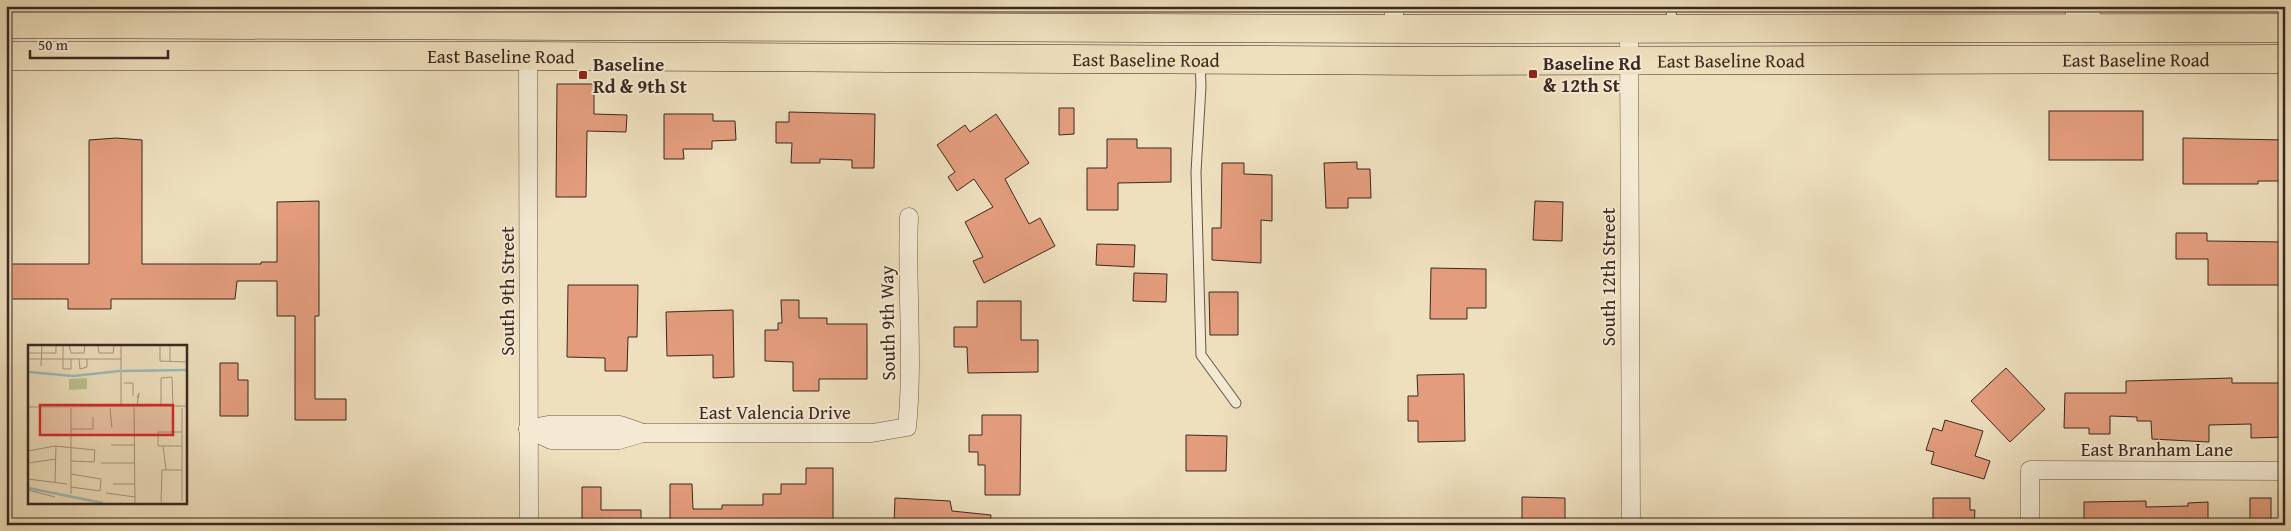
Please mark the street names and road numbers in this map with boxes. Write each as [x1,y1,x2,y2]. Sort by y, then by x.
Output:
street label: East Baseline Road [427,42,576,70]
street label: East Baseline Road [1072,45,1221,74]
street label: East Baseline Road [2062,45,2211,74]
street label: East Baseline Road [1657,46,1806,74]
street label: South 12th Street [1594,207,1622,346]
street label: South 9th Street [493,226,521,356]
street label: South 9th Way [872,265,902,381]
street label: East Valencia Drive [699,398,851,426]
street label: East Branham Lane [2081,435,2233,463]

